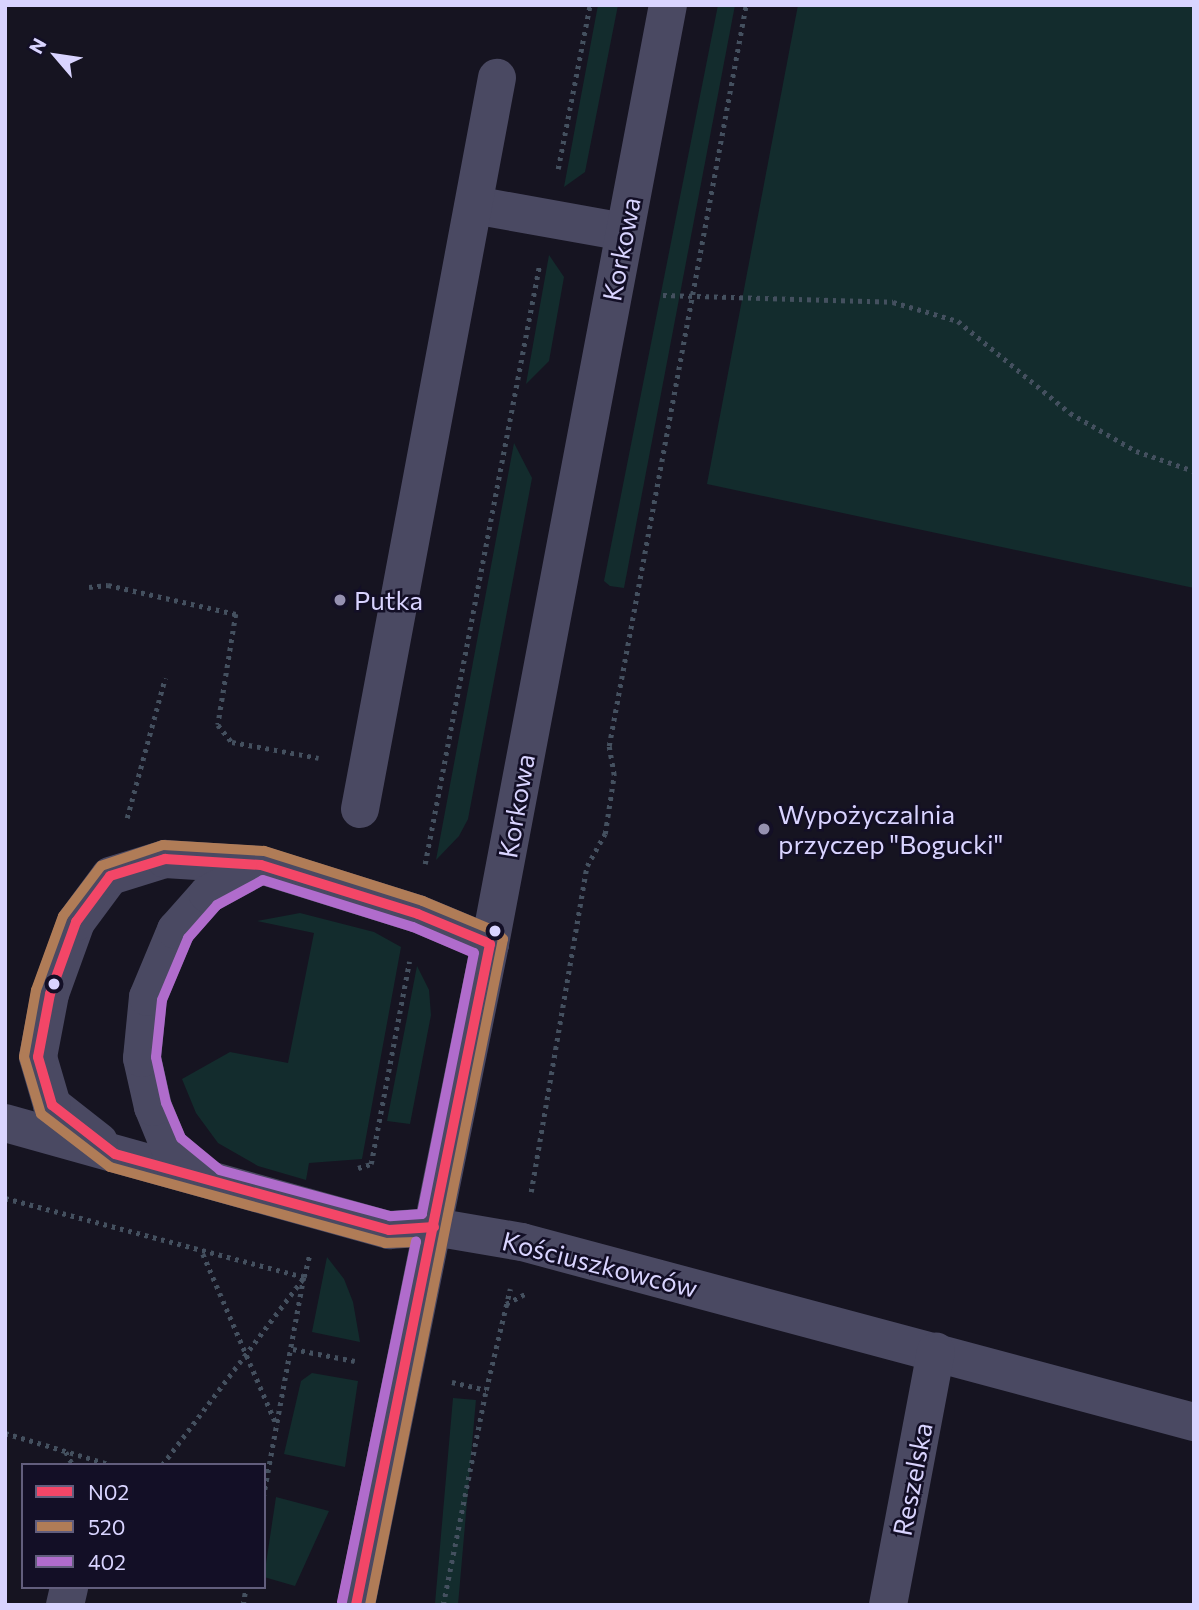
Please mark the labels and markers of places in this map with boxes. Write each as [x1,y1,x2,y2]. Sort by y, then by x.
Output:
place label: Putka [354,584,423,616]
marker: Putka [332,592,348,608]
place label: Wypożyczalnia przyczep "Bogucki" [778,798,1003,860]
marker: Wypożyczalnia przyczep "Bogucki" [756,821,772,837]
unlabelled marker [488,924,502,938]
unlabelled marker [47,977,61,991]

